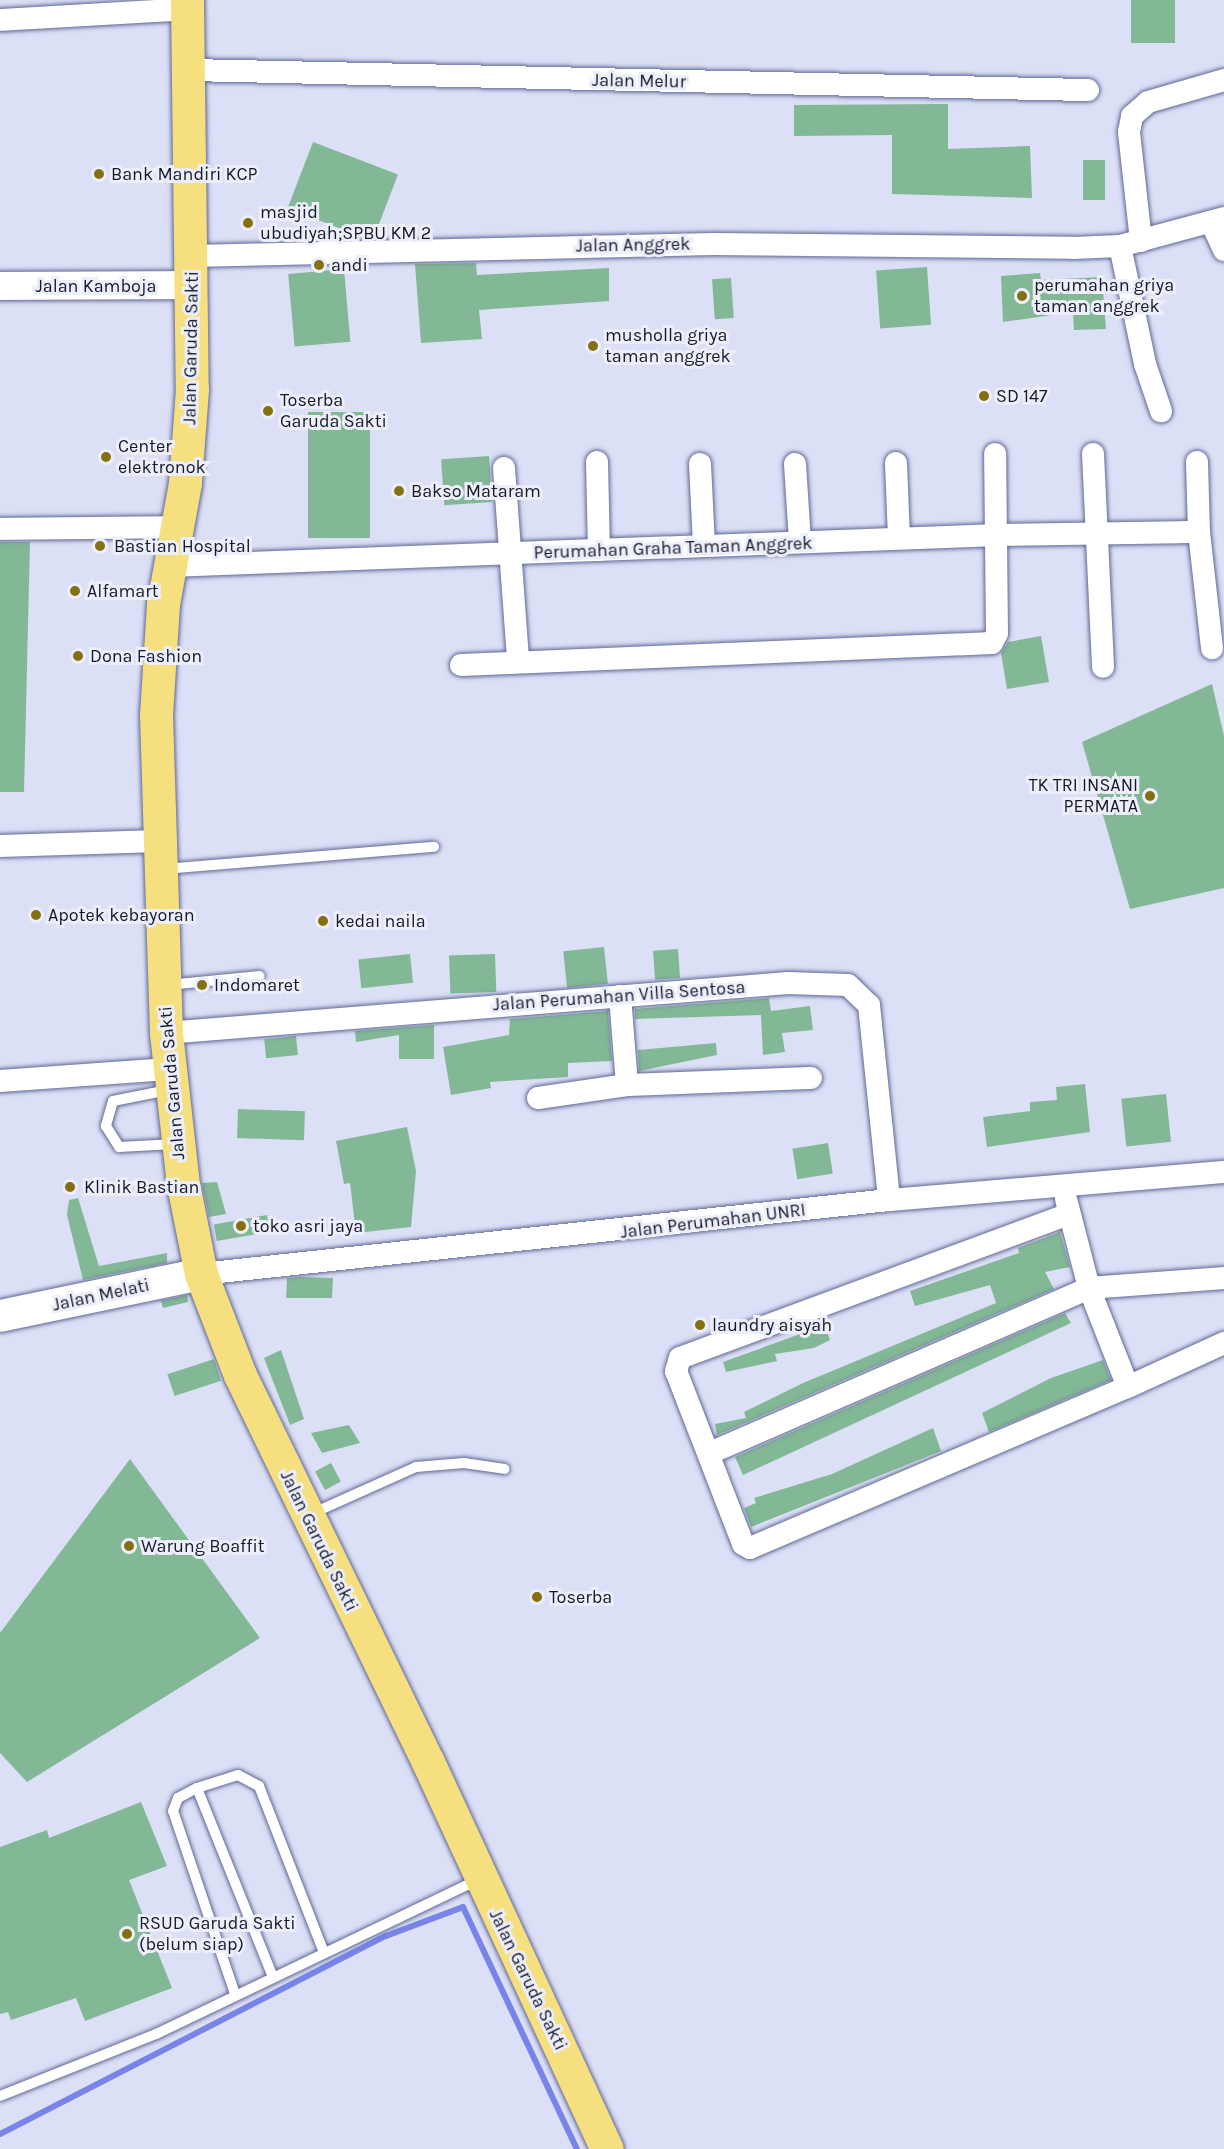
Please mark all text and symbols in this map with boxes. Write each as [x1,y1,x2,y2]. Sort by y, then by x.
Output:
street label: Jalan Melur [592,69,686,93]
place label: Bank Mandiri KCP [111,163,258,185]
marker: Bank Mandiri KCP [92,167,106,181]
place label: masjid ubudiyah;SPBU KM 2 [260,202,431,244]
marker: masjid ubudiyah;SPBU KM 2 [241,216,255,230]
street label: Jalan Anggrek [575,233,691,257]
place label: andi [331,254,368,276]
marker: andi [312,258,326,272]
street label: Jalan Garuda Sakti [179,271,203,425]
street label: Jalan Kamboja [36,275,156,297]
place label: perumahan griya taman anggrek [1034,275,1174,318]
marker: perumahan griya taman anggrek [1015,289,1029,303]
place label: musholla griya taman anggrek [605,325,731,368]
marker: musholla griya taman anggrek [586,339,600,353]
place label: SD 147 [996,385,1047,407]
marker: SD 147 [977,389,991,403]
place label: Toserba Garuda Sakti [280,390,387,432]
marker: Toserba Garuda Sakti [261,404,275,418]
place label: Center elektronok [118,436,206,478]
marker: Center elektronok [99,450,113,464]
place label: Bakso Mataram [411,480,541,502]
marker: Bakso Mataram [392,484,406,498]
street label: Perumahan Graha Taman Anggrek [533,532,813,564]
place label: Bastian Hospital [114,535,251,557]
marker: Bastian Hospital [91,537,109,555]
place label: Alfamart [87,580,158,602]
marker: Alfamart [68,584,82,598]
place label: Dona Fashion [90,645,202,667]
marker: Dona Fashion [71,649,85,663]
place label: TK TRI INSANI PERMATA [1029,775,1138,818]
marker: TK TRI INSANI PERMATA [1143,789,1157,803]
place label: Apotek kebayoran [48,904,195,926]
marker: Apotek kebayoran [29,908,43,922]
place label: kedai naila [335,910,426,932]
marker: kedai naila [316,914,330,928]
place label: Indomaret [214,974,300,996]
street label: Jalan Perumahan Villa Sentosa [492,976,746,1016]
marker: Indomaret [195,978,209,992]
street label: Jalan Garuda Sakti [155,1005,189,1161]
place label: Klinik Bastian [84,1176,199,1198]
marker: Klinik Bastian [61,1178,79,1196]
street label: Jalan Perumahan UNRI [619,1199,807,1243]
place label: toko asri jaya [253,1215,363,1237]
marker: toko asri jaya [234,1219,248,1233]
street label: Jalan Melati [50,1274,152,1316]
place label: laundry aisyah [712,1314,832,1336]
marker: laundry aisyah [693,1318,707,1332]
street label: Jalan Garuda Sakti [276,1467,362,1615]
place label: Warung Boaffit [141,1535,265,1557]
marker: Warung Boaffit [122,1539,136,1553]
place label: Toserba [549,1586,612,1608]
marker: Toserba [530,1590,544,1604]
street label: Jalan Garuda Sakti [485,1906,571,2054]
place label: RSUD Garuda Sakti (belum siap) [139,1913,296,1956]
marker: RSUD Garuda Sakti (belum siap) [120,1927,134,1941]

